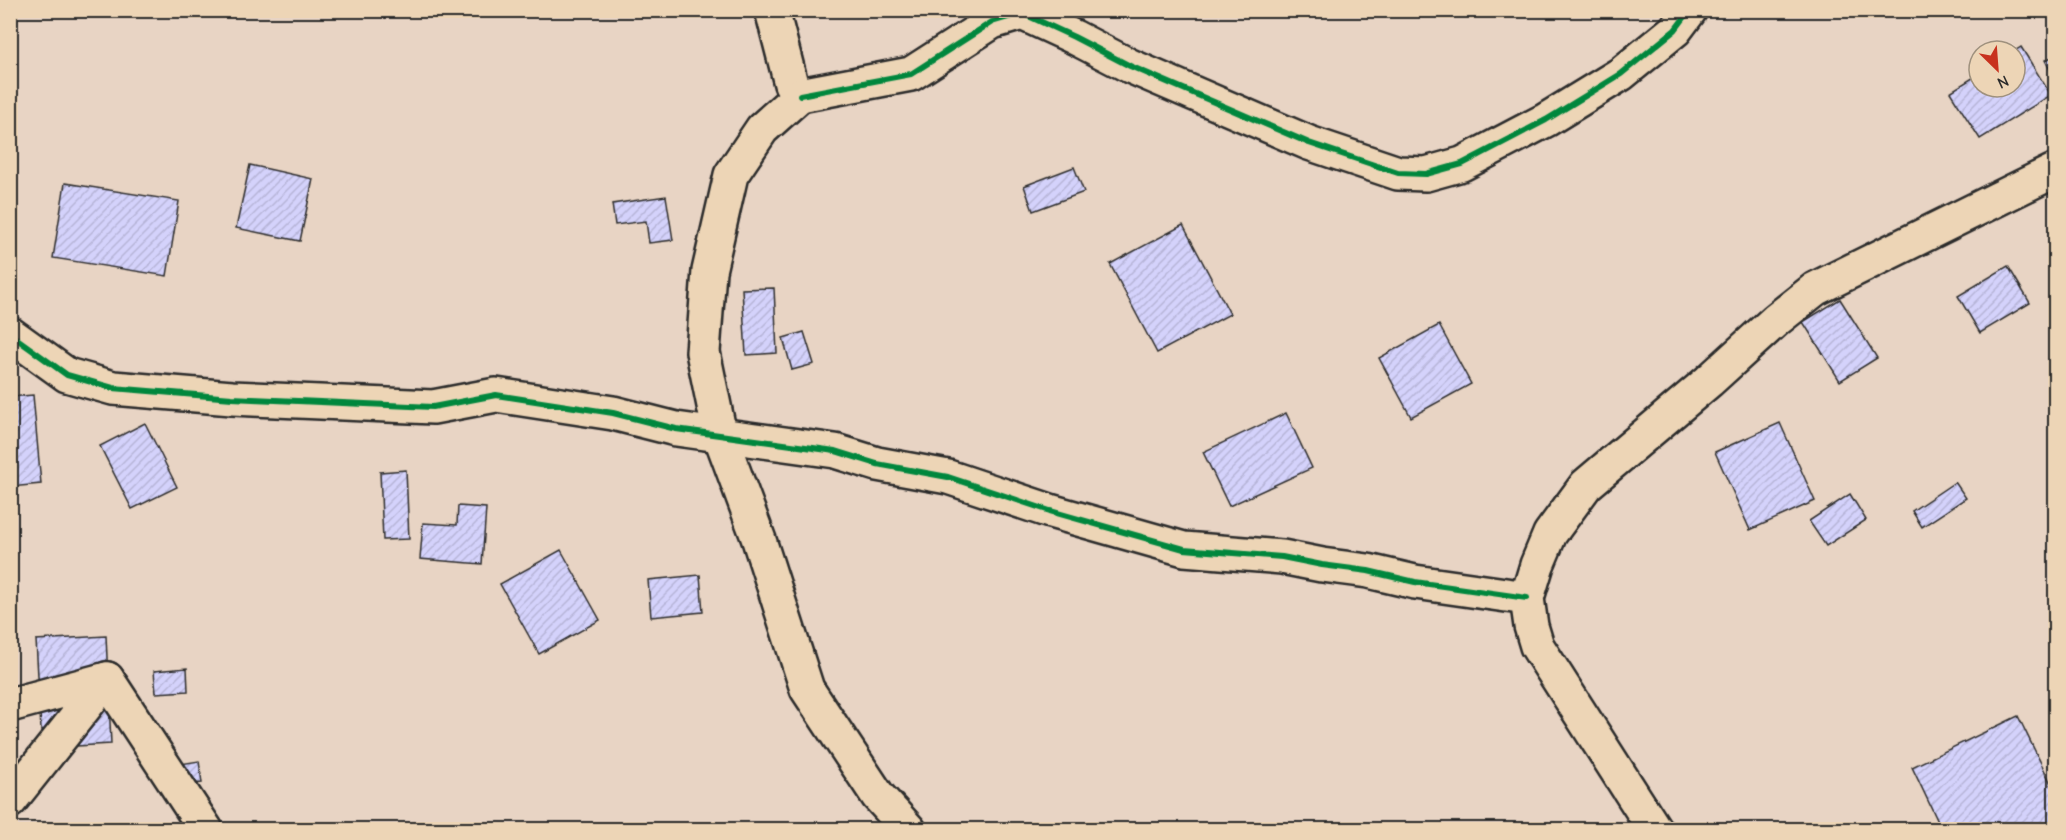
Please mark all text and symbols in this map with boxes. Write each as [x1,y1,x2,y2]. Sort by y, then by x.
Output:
north arrow [1967,39,2027,99]
text: N [1994,71,2011,92]

